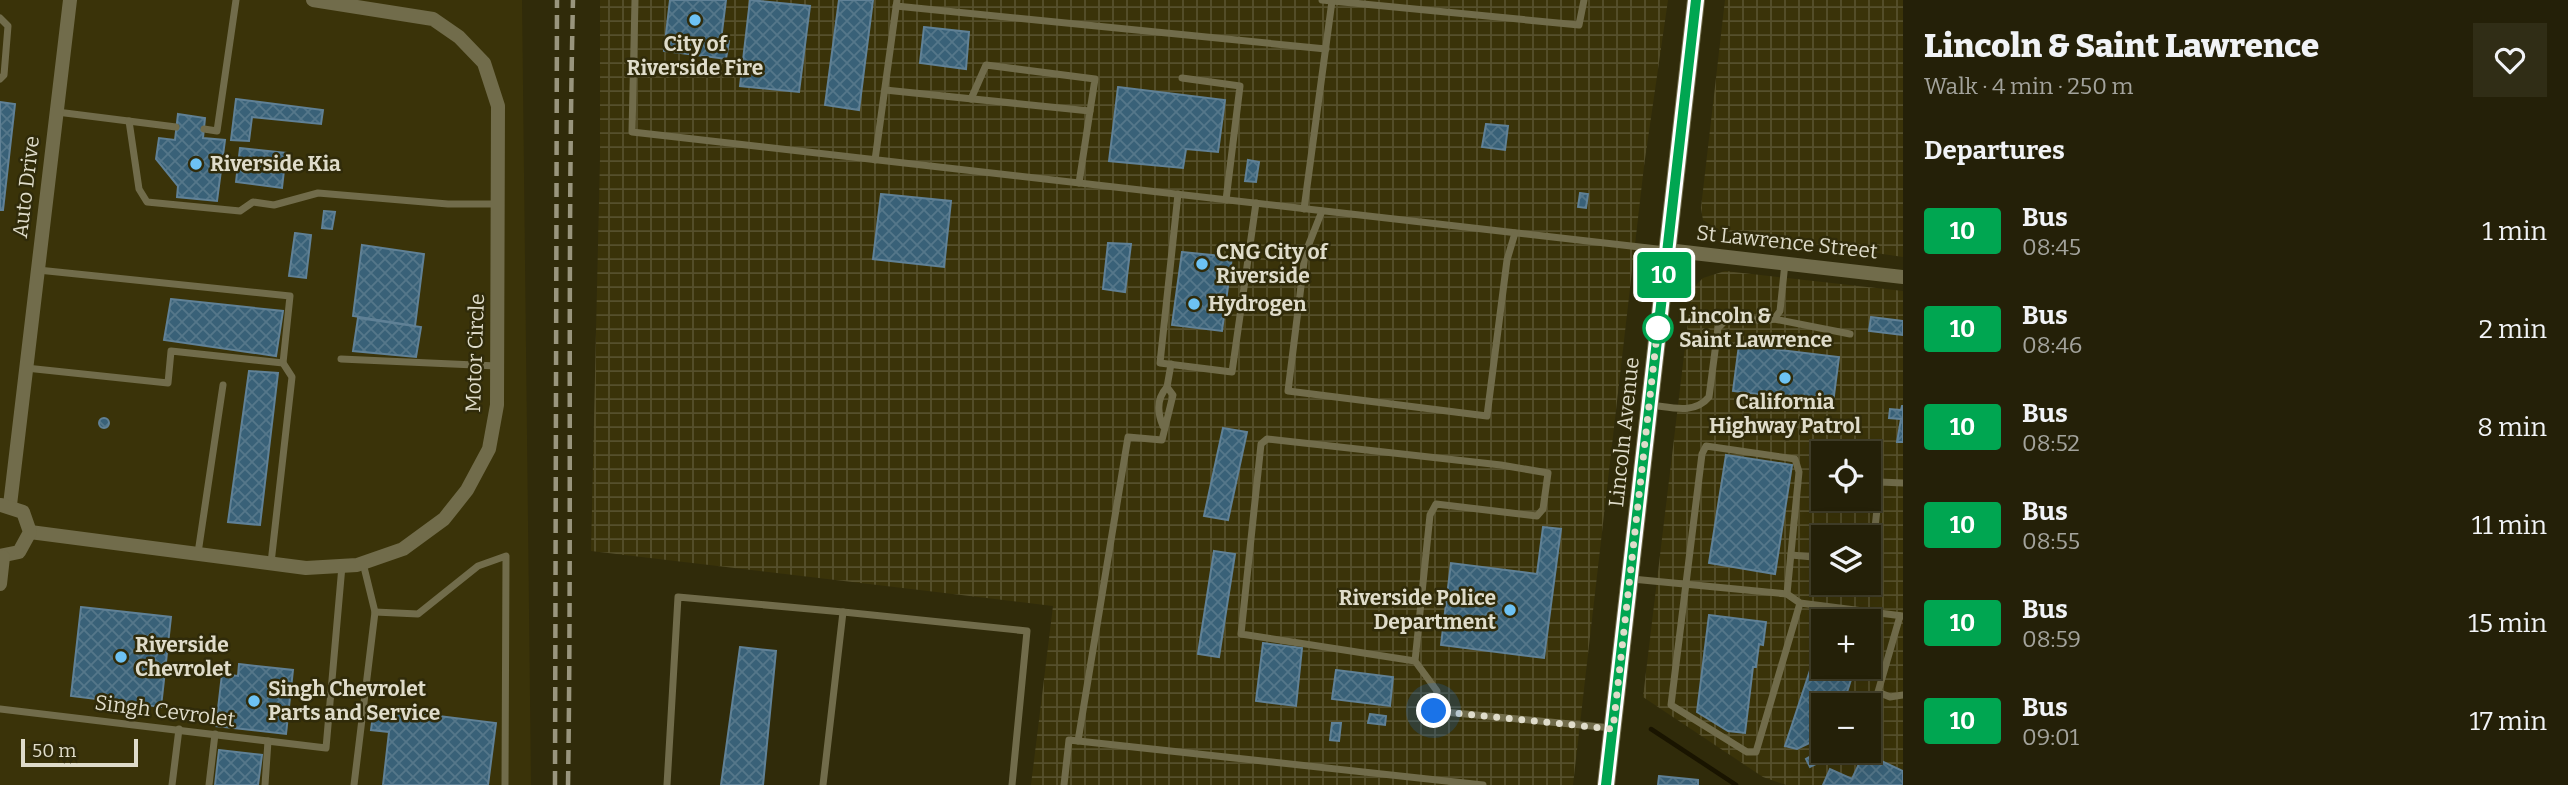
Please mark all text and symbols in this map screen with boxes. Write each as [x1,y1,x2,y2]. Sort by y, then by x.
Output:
marker: City of Riverside Fire [687,12,703,28]
button: heart [2473,23,2547,97]
text: Lincoln & Saint Lawrence [1924,26,2319,66]
place label: City of Riverside Fire [627,31,763,81]
text: Walk · 4 min · 250 m [1924,72,2133,100]
street label: Auto Drive [7,134,45,240]
text: Departures [1924,135,2065,166]
place label: Riverside Kia [210,151,341,177]
marker: Riverside Kia [188,156,204,172]
text: Bus [2022,202,2068,233]
text: 1 min [2482,216,2547,247]
text: 10 [1950,217,1975,245]
street label: St Lawrence Street [1695,220,1879,264]
text: 08:45 [2022,233,2081,261]
place label: CNG City of Riverside [1216,239,1330,289]
line badge: 10 [1632,252,1696,298]
marker: CNG City of Riverside [1194,256,1210,272]
text: 10 [1651,261,1677,289]
place label: Hydrogen [1208,291,1307,317]
street label: Motor Circle [460,293,490,413]
marker: Hydrogen [1186,296,1202,312]
text: Bus [2022,300,2068,331]
place label: Lincoln & Saint Lawrence [1679,303,1832,353]
marker: Lincoln & Saint Lawrence [1643,313,1673,343]
text: 2 min [2479,314,2547,345]
text: 10 [1950,315,1975,343]
text: 08:46 [2022,331,2082,359]
street label: Lincoln Avenue [1603,356,1645,508]
marker: California Highway Patrol [1777,370,1793,386]
place label: California Highway Patrol [1709,389,1862,439]
text: Bus [2022,398,2068,429]
text: 8 min [2477,412,2547,443]
text: 10 [1950,413,1975,441]
text: 08:52 [2022,429,2080,457]
map controls [1811,441,1881,763]
button: locate [1811,441,1881,511]
text: Bus [2022,496,2068,527]
text: 11 min [2472,510,2547,541]
text: 10 [1950,511,1975,539]
button: layers [1811,525,1881,595]
text: 08:55 [2022,527,2080,555]
place label: Riverside Police Department [1339,585,1497,635]
text: Bus [2022,594,2068,625]
marker: Riverside Police Department [1502,602,1518,618]
text: 15 min [2468,608,2547,639]
button: + [1811,609,1881,679]
text: 10 [1950,609,1975,637]
text: 08:59 [2022,625,2081,653]
place label: Riverside Chevrolet [135,632,232,682]
marker: Riverside Chevrolet [113,649,129,665]
place label: Singh Chevrolet Parts and Service [268,676,440,726]
street label: Singh Cevrolet [93,689,237,733]
text: Bus [2022,692,2068,723]
marker: Singh Chevrolet Parts and Service [246,693,262,709]
your location [1416,693,1451,728]
button: − [1811,693,1881,763]
text: 17 min [2469,706,2547,737]
text: 10 [1950,707,1975,735]
text: 09:01 [2022,723,2079,751]
scale bar [21,736,138,768]
text: 50 m [32,739,76,762]

